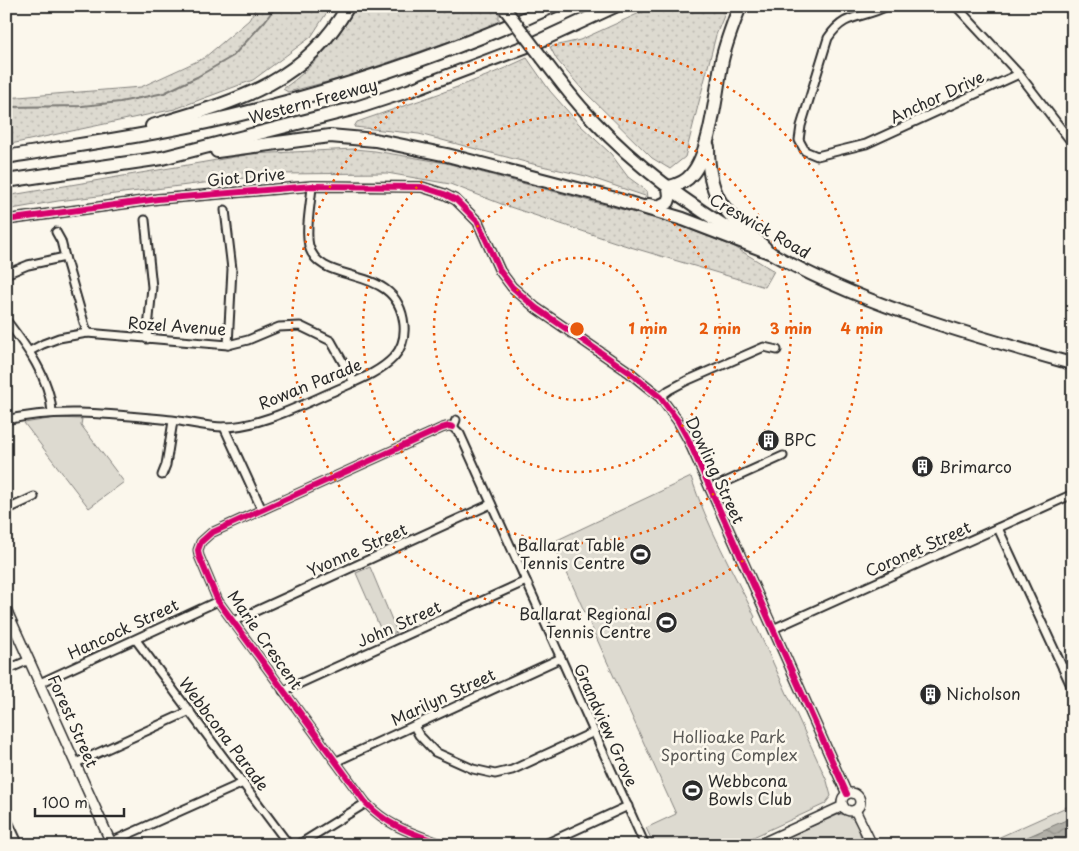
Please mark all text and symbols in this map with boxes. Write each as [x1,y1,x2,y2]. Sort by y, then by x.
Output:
street label: Anchor Drive [885,64,988,128]
street label: Western Freeway [246,71,380,129]
street label: Giot Drive [206,161,286,191]
street label: Creswick Road [706,187,815,264]
street label: Rozel Avenue [127,310,227,340]
text: 1 min [629,316,667,339]
text: 2 min [699,316,741,339]
text: 3 min [770,316,812,339]
text: 4 min [841,316,883,339]
centre of rings [568,320,586,338]
street label: Rowan Parade [254,351,365,415]
street label: Dowling Street [680,412,752,528]
place label: BPC [784,427,817,451]
building icon: BPC [756,428,780,452]
place label: Brimarco [939,454,1012,478]
building icon: Brimarco [911,455,935,479]
street label: Coronet Street [861,514,975,582]
street label: Yvonne Street [303,516,411,582]
place label: Ballarat Table Tennis Centre [517,532,625,574]
sports icon: Ballarat Table Tennis Centre [629,542,653,566]
street label: Marie Crescent [223,585,309,694]
street label: Hancock Street [63,592,183,664]
street label: John Street [353,594,445,652]
place label: Ballarat Regional Tennis Centre [519,601,651,643]
sports icon: Ballarat Regional Tennis Centre [655,611,679,635]
street label: Grandview Grove [569,659,645,790]
street label: Marilyn Street [386,661,499,731]
street label: Forest Street [43,670,105,771]
street label: Webbcona Parade [174,672,276,795]
place label: Nicholson [946,681,1021,705]
building icon: Nicholson [918,682,942,706]
park label: Hollioake Park Sporting Complex [661,724,797,766]
place label: Webbcona Bowls Club [708,768,792,810]
sports icon: Webbcona Bowls Club [680,778,704,802]
scale bar [35,786,124,818]
text: 100 m [42,790,88,813]

